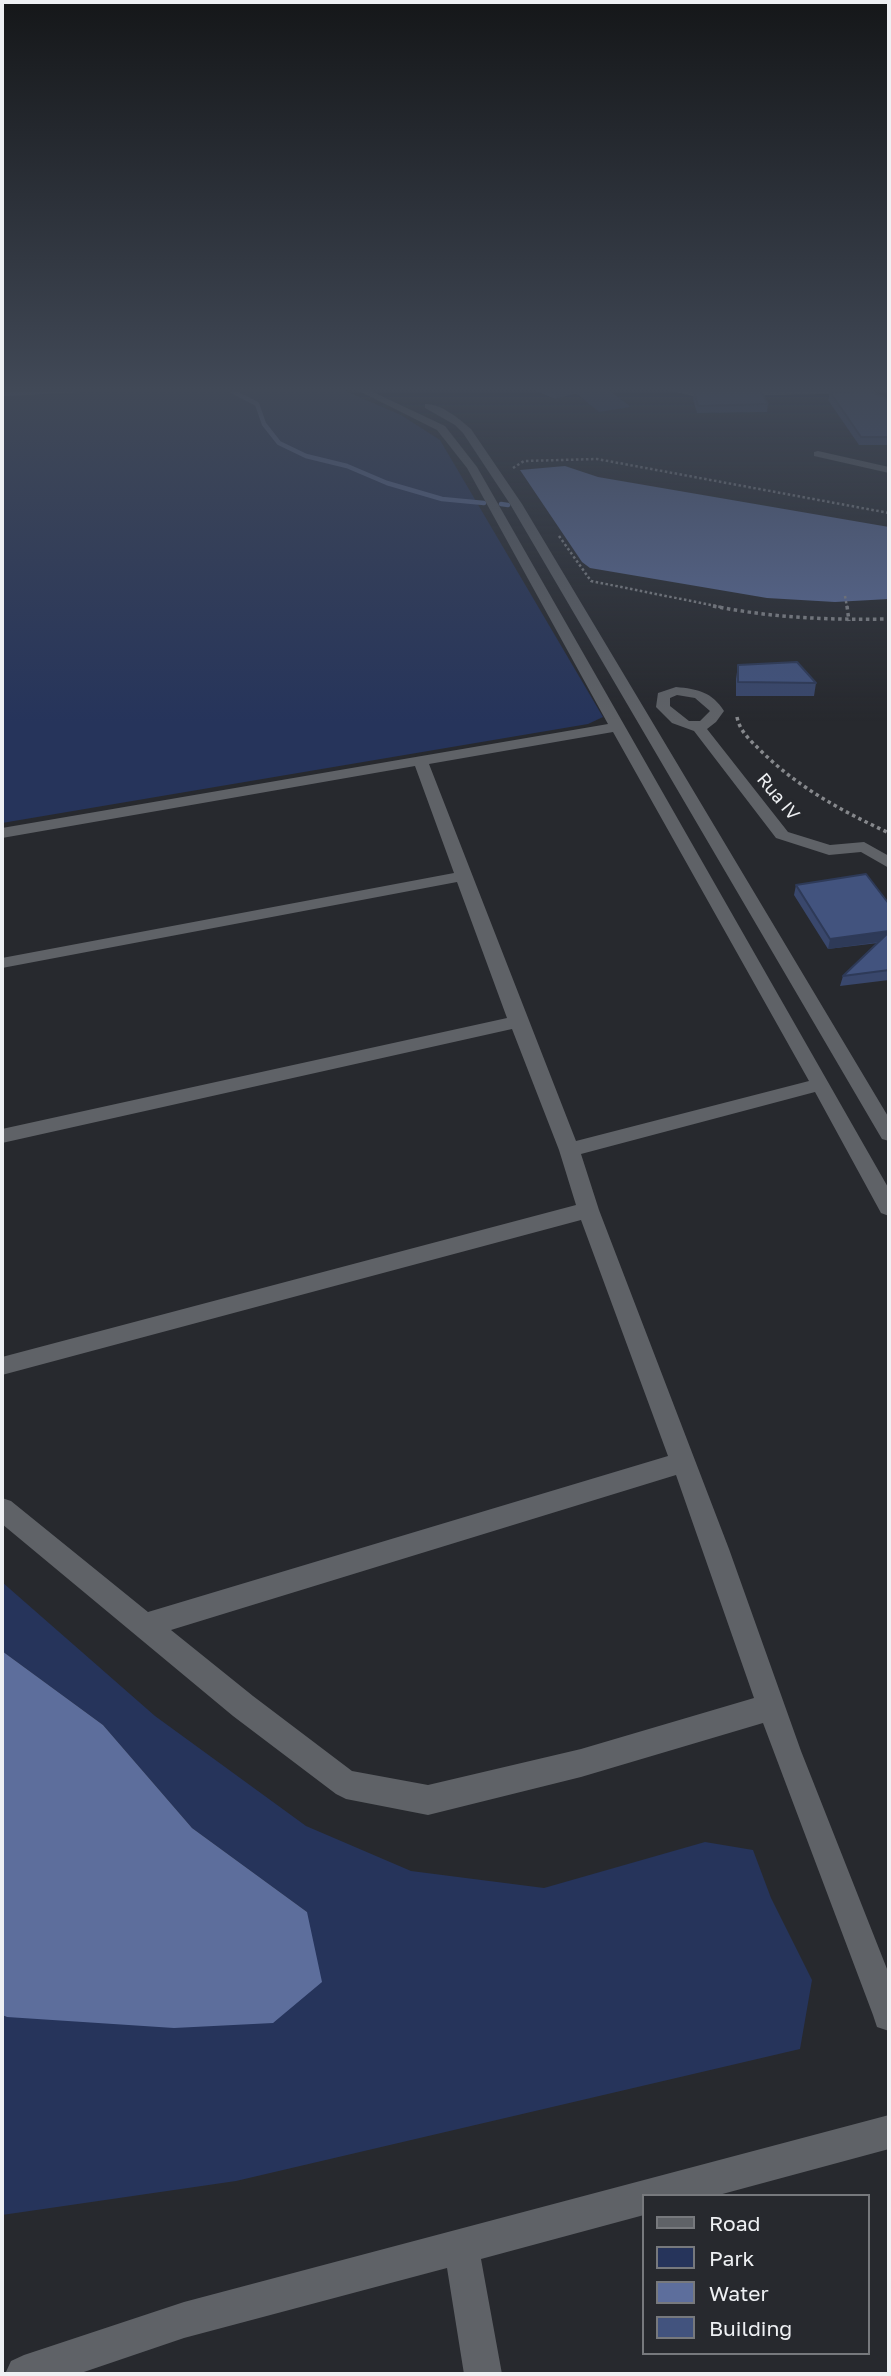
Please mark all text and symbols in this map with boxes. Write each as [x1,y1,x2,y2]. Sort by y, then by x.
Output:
street label: Rua IV [752,769,804,825]
legend [642,2194,870,2355]
text: Road [709,2210,760,2236]
text: Park [709,2245,754,2271]
text: Water [709,2280,769,2306]
text: Building [709,2315,792,2341]

